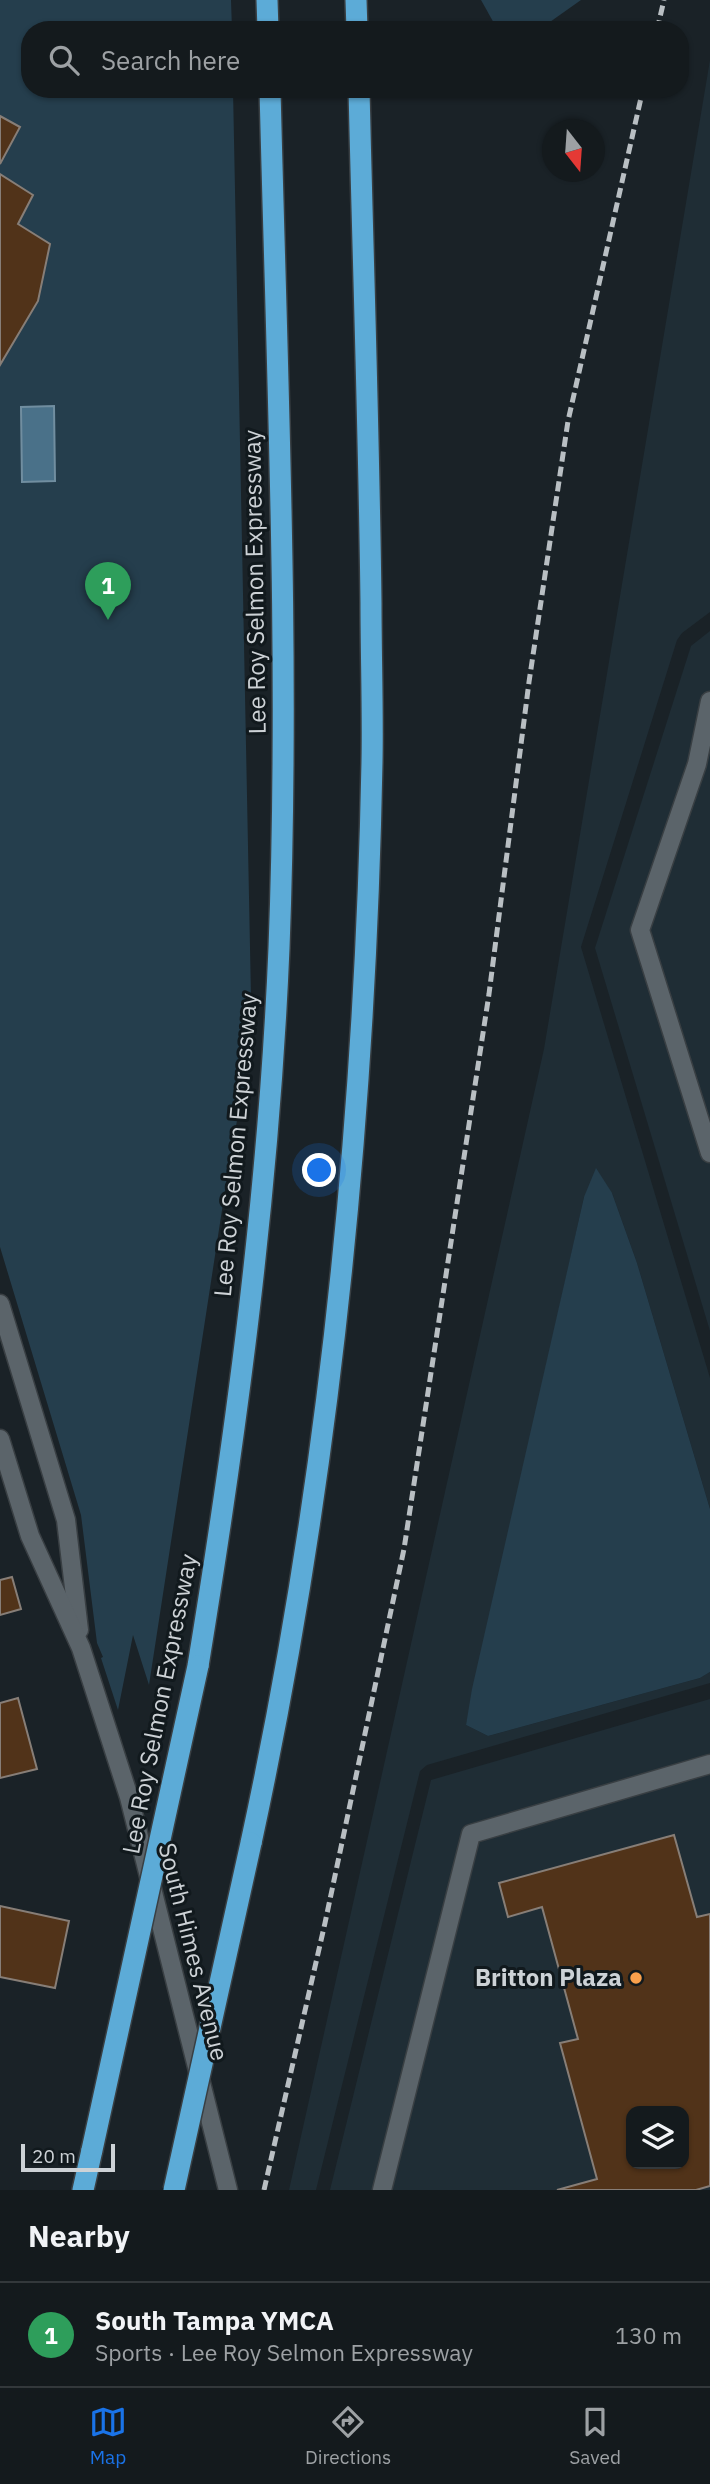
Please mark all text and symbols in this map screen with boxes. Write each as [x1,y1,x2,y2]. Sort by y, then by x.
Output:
search box [21,21,689,98]
icon: search [45,41,83,79]
text: Search here [101,43,240,77]
north arrow [542,119,605,182]
street label: Lee Roy Selmon Expressway [235,429,273,735]
pin: 1 [85,562,131,620]
street label: Lee Roy Selmon Expressway [206,992,264,1298]
your location [302,1153,336,1187]
street label: Lee Roy Selmon Expressway [114,1551,204,1857]
street label: South Himes Avenue [151,1840,237,2064]
place label: Britton Plaza [475,1961,622,1993]
marker: Britton Plaza [628,1970,644,1986]
map controls [626,2106,689,2169]
button: layers [626,2106,689,2169]
scale bar [21,2141,116,2173]
text: 20 m [32,2144,76,2168]
text: Nearby [28,2216,130,2255]
text: South Tampa YMCA [95,2303,334,2337]
text: 1 [44,2320,58,2350]
text: 130 m [615,2320,682,2350]
text: Sports · Lee Roy Selmon Expressway [95,2337,473,2367]
tab: Map [89,2403,127,2469]
tab: Directions [305,2403,391,2469]
tab: Saved [569,2403,621,2469]

